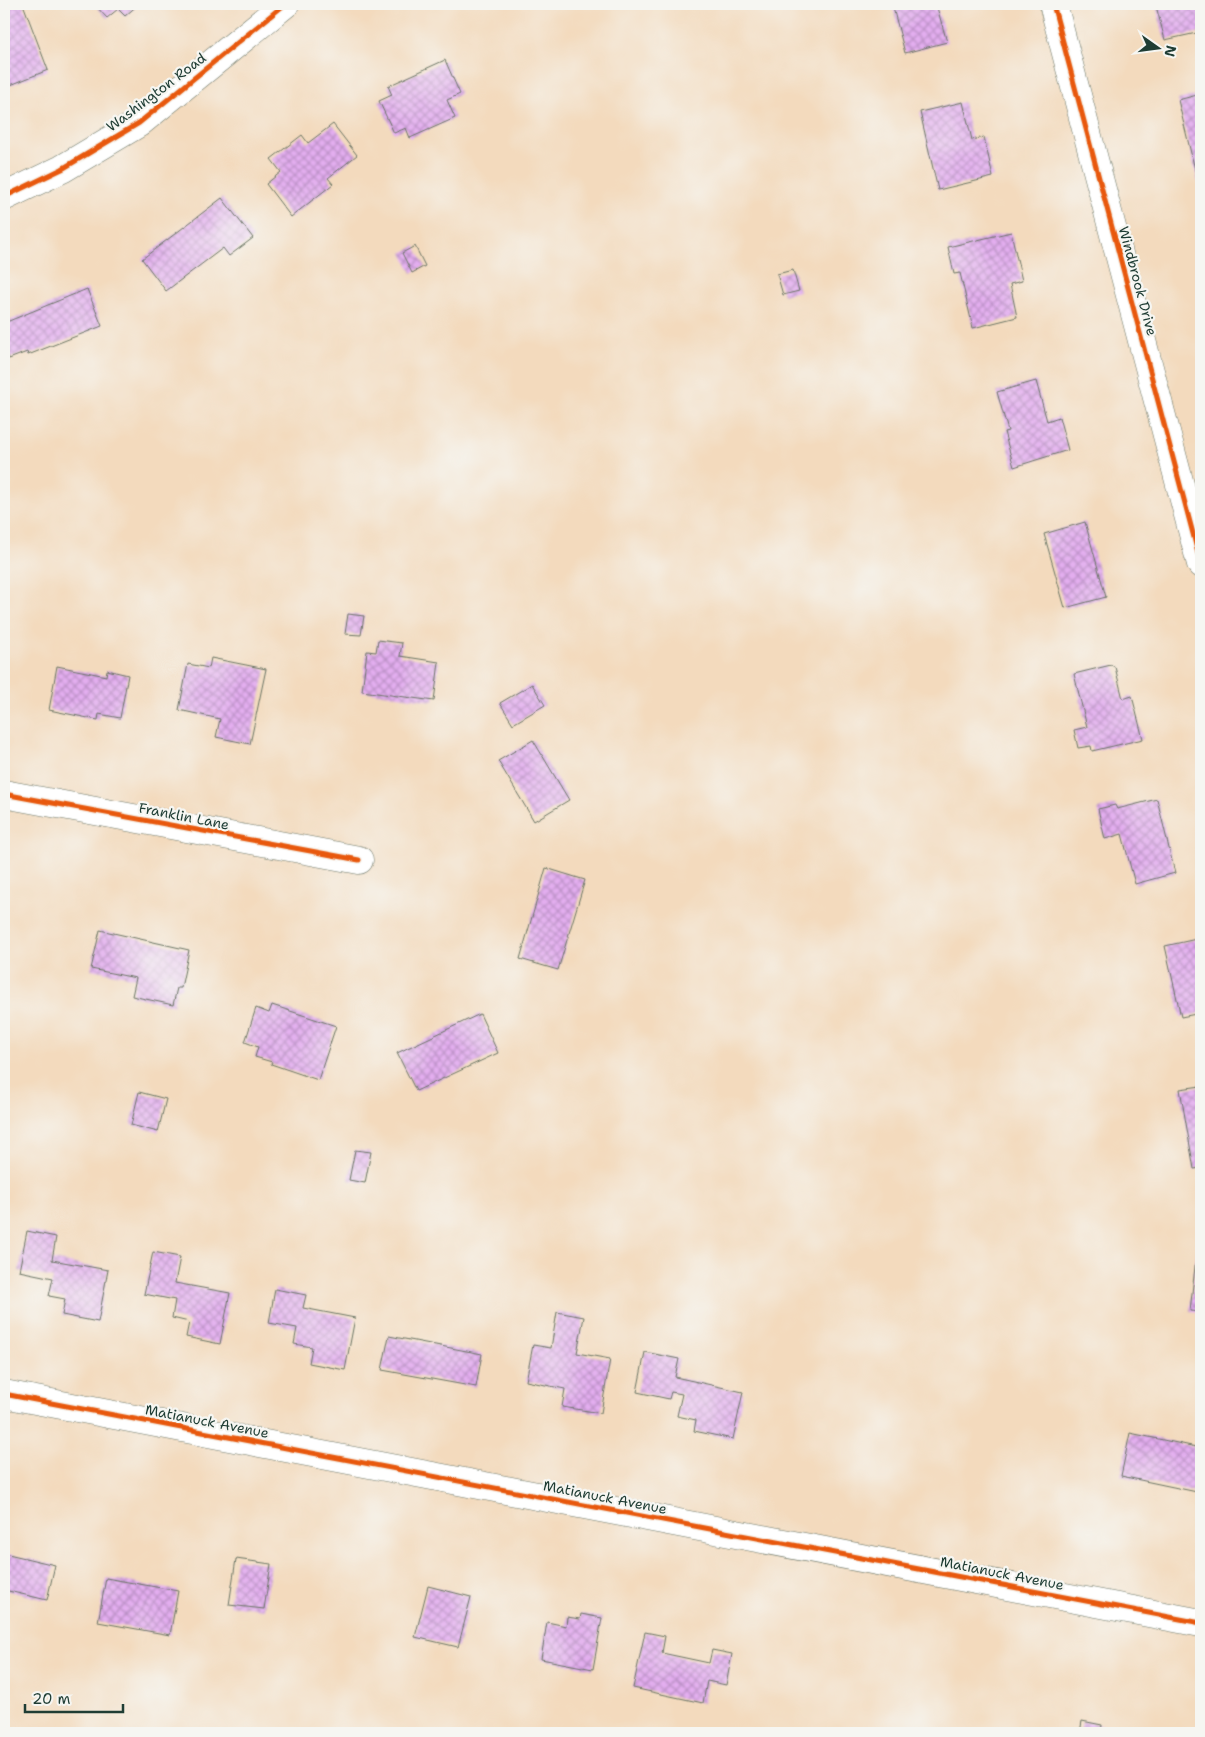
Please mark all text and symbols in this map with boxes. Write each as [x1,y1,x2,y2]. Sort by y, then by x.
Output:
north arrow [1132,22,1182,72]
text: N [1161,44,1181,59]
street label: Washington Road [103,49,209,135]
street label: Windbrook Drive [1115,224,1161,338]
street label: Franklin Lane [137,798,231,834]
street label: Matianuck Avenue [144,1400,270,1442]
street label: Matianuck Avenue [542,1476,668,1518]
street label: Matianuck Avenue [939,1552,1065,1594]
scale bar [25,1682,122,1714]
text: 20 m [32,1689,71,1709]

